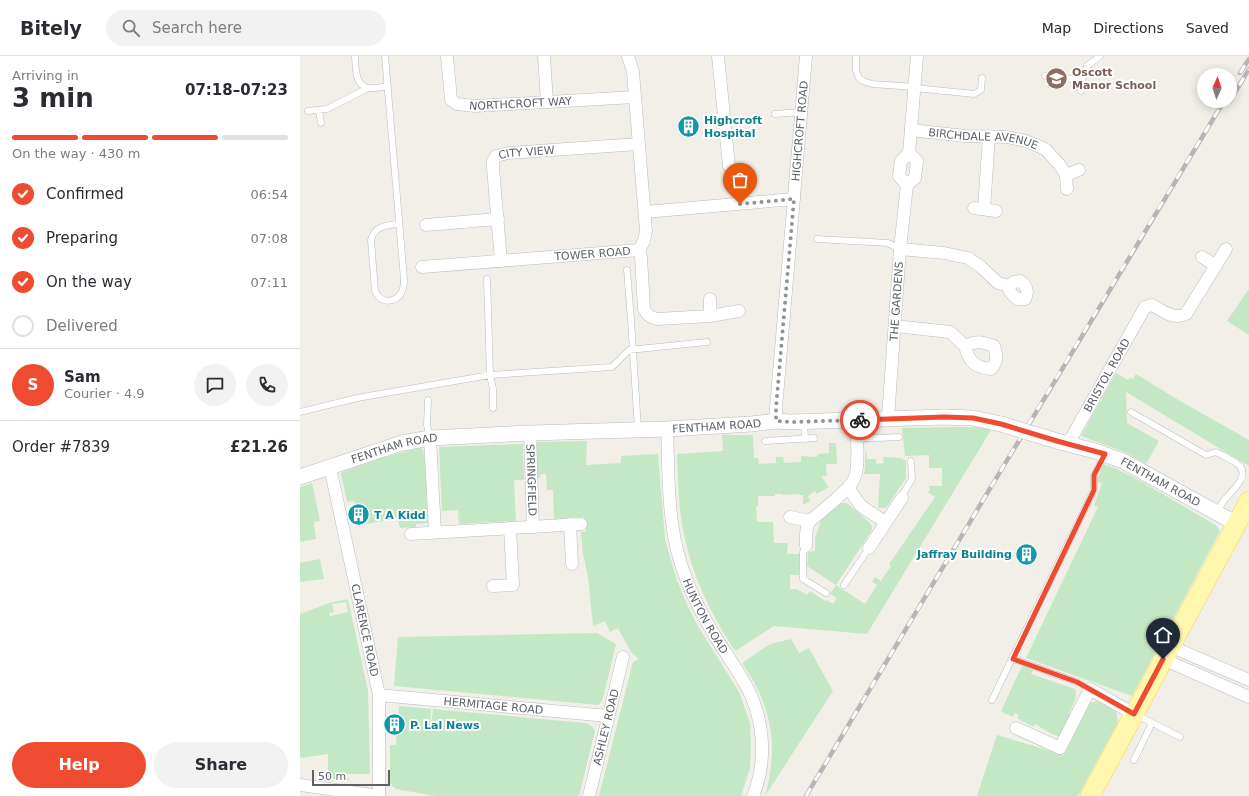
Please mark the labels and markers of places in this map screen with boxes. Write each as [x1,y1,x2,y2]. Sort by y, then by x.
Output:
school or university icon: Oscott Manor School [1043,65,1069,91]
place label: Oscott Manor School [1072,66,1156,92]
building icon: Highcroft Hospital [675,113,701,139]
place label: Highcroft Hospital [704,114,762,140]
pin [723,163,757,204]
building icon: T A Kidd [345,502,371,528]
place label: T A Kidd [374,509,426,522]
building icon: Jaffray Building [1014,541,1040,567]
place label: Jaffray Building [916,548,1012,561]
pin [1146,618,1180,659]
building icon: P. Lal News [381,712,407,738]
place label: P. Lal News [410,719,480,732]

